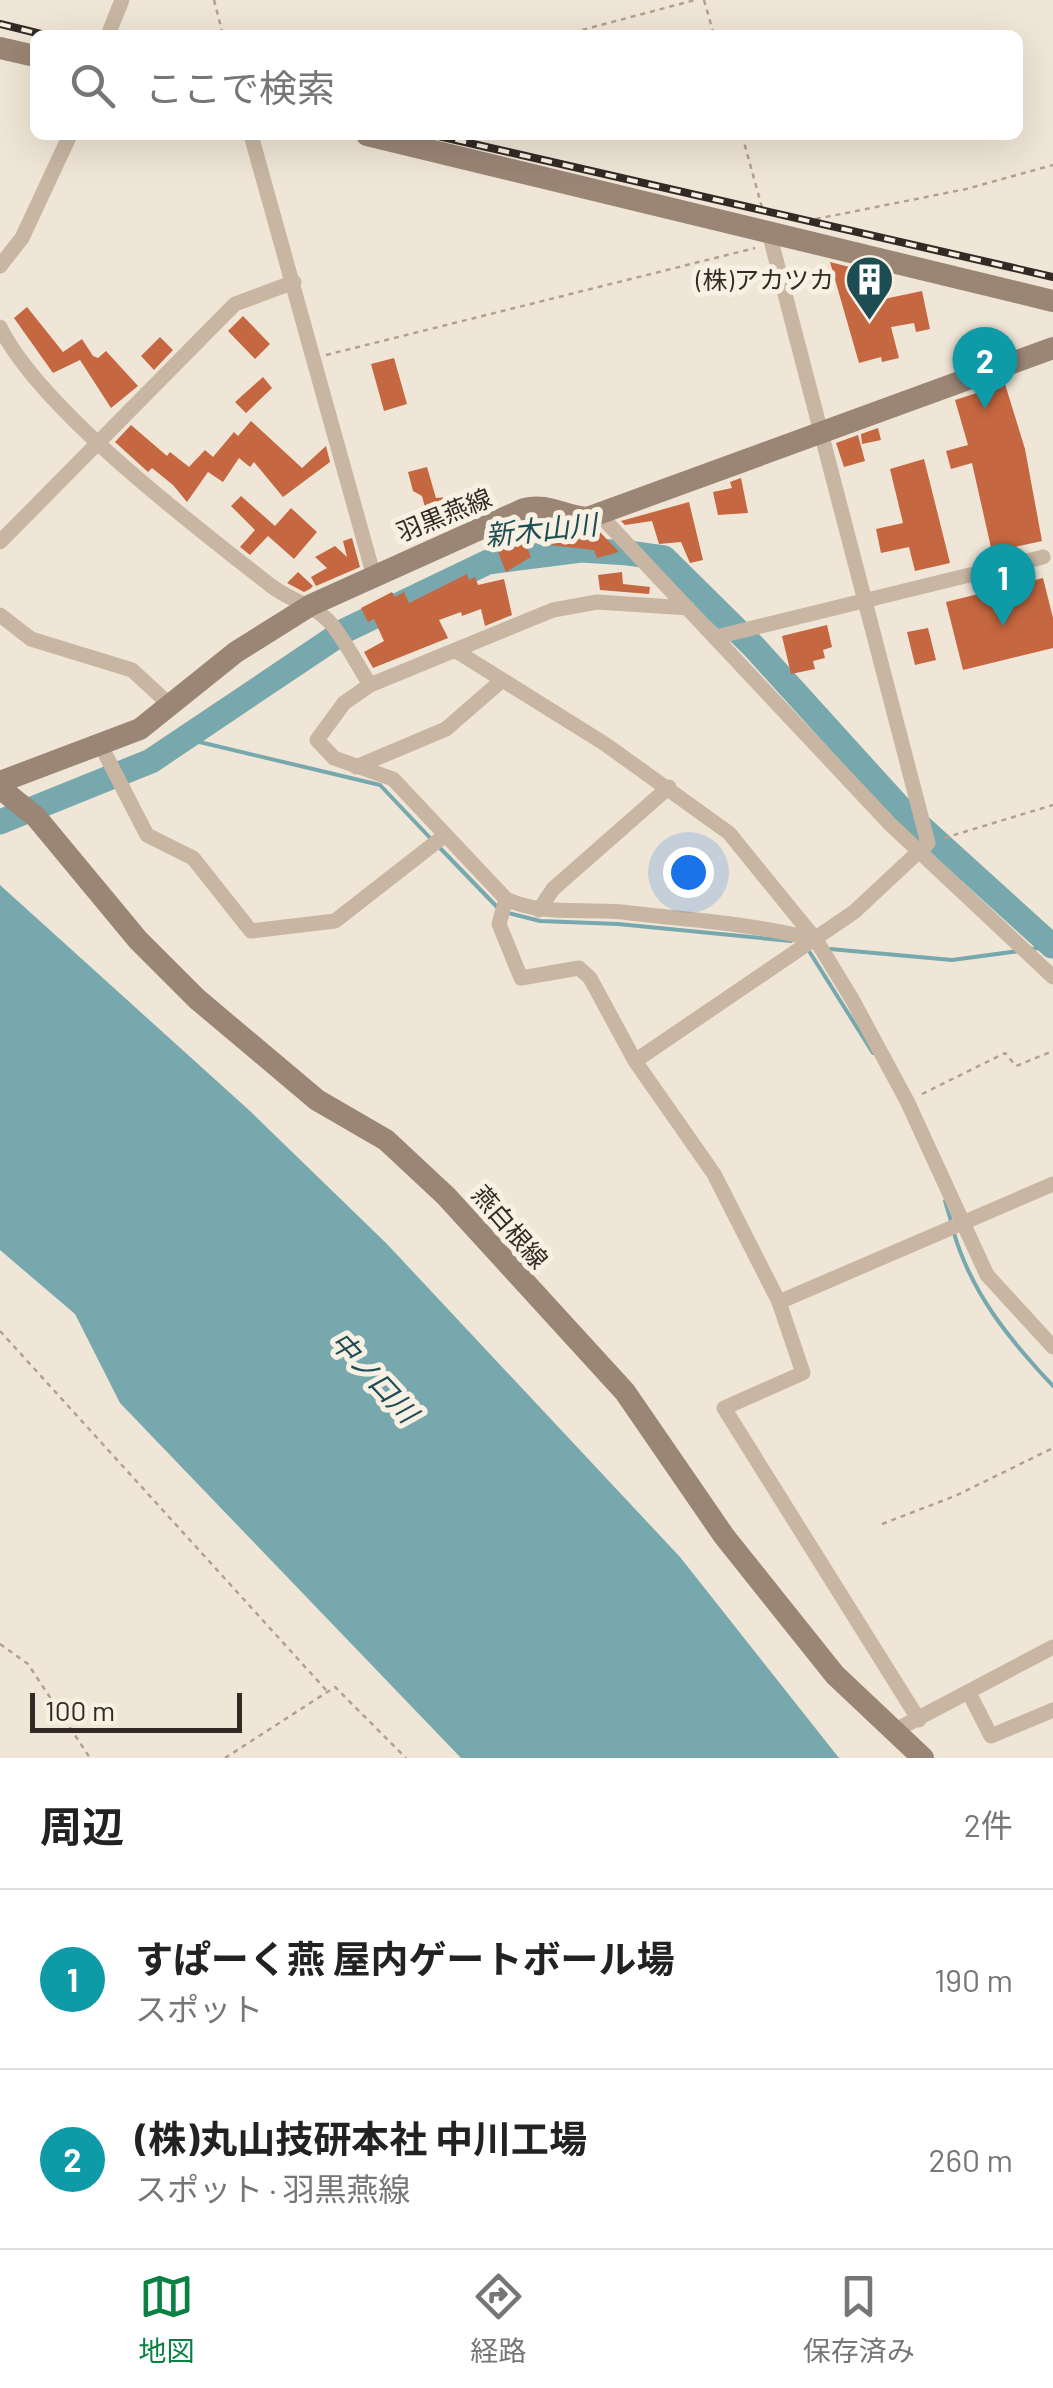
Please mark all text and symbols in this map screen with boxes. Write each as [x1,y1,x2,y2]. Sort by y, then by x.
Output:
search box [30,30,1023,140]
icon: search [65,58,120,113]
text: ここで検索 [145,64,335,110]
building icon: (株)アカツカ [843,254,895,322]
place label: (株)アカツカ [695,264,834,294]
pin: 2 [952,326,1018,409]
street label: 羽黒燕線 [392,481,496,547]
water label: 新木山川 [483,506,601,552]
pin: 1 [970,544,1036,626]
your location [663,847,714,898]
street label: 燕白根線 [467,1179,555,1274]
water label: 中ノ口川 [324,1324,427,1431]
scale bar [30,1688,242,1732]
text: 100 m [45,1693,115,1727]
text: 周辺 [40,1800,124,1850]
text: 2件 [964,1805,1013,1843]
text: すぱーく燕 屋内ゲートボール場 [135,1935,675,1981]
text: 1 [67,1960,78,1998]
text: 190 m [934,1960,1013,1998]
text: スポット [135,1989,263,2027]
text: (株)丸山技研本社 中川工場 [135,2115,587,2161]
text: 2 [64,2140,81,2178]
text: 260 m [928,2140,1013,2178]
text: スポット · 羽黒燕線 [135,2169,411,2207]
tab: 地図 [138,2269,194,2369]
tab: 経路 [470,2269,527,2369]
tab: 保存済み [803,2269,915,2369]

